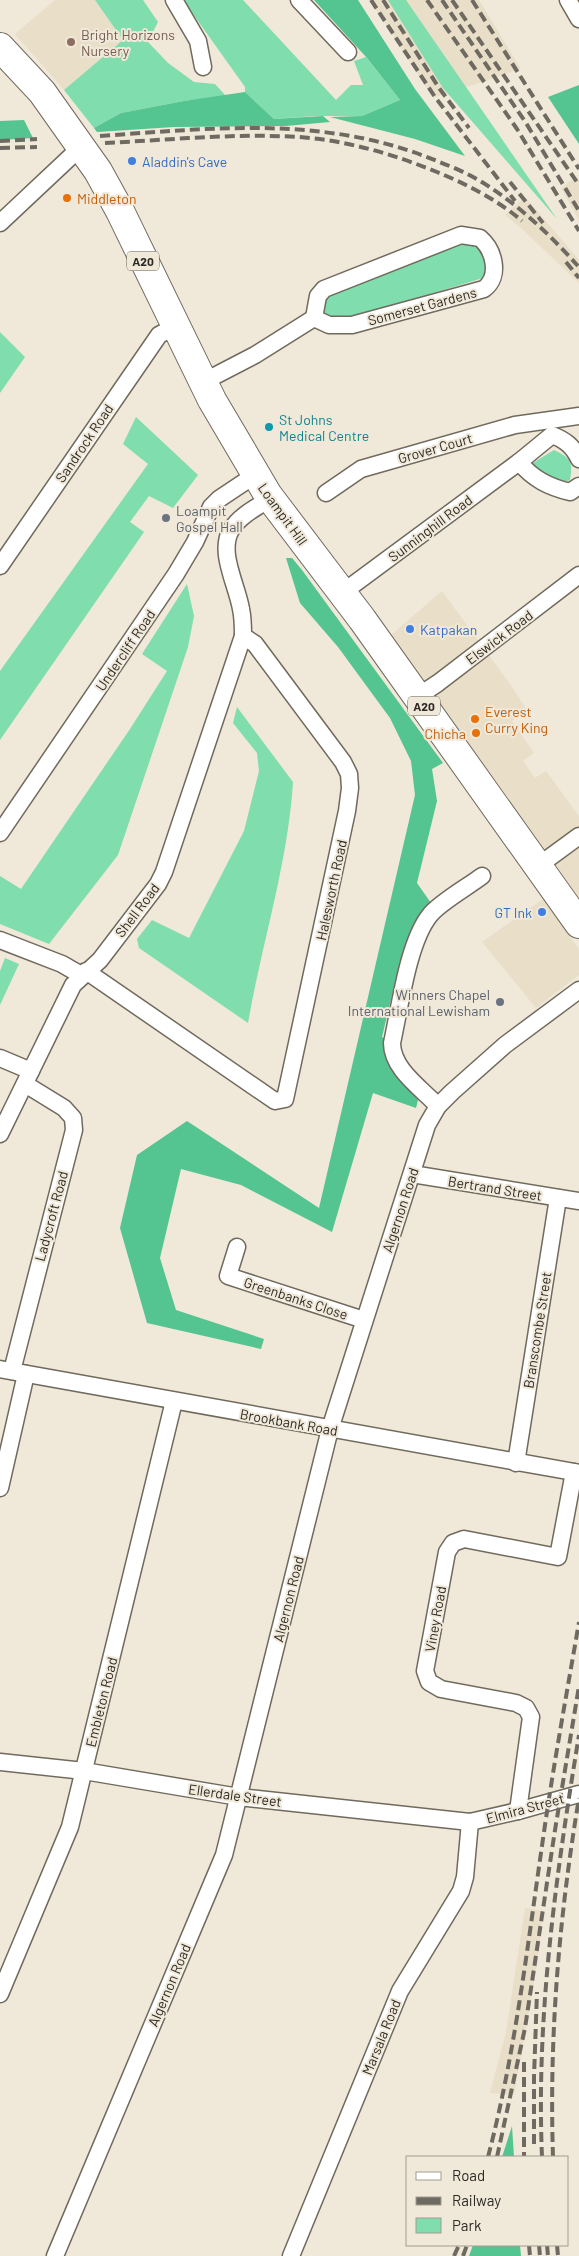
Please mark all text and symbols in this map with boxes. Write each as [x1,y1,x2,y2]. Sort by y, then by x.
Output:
place label: Bright Horizons Nursery [81,26,175,59]
marker: Bright Horizons Nursery [65,36,77,48]
place label: Aladdin's Cave [142,153,227,170]
marker: Aladdin's Cave [126,155,138,167]
place label: Middleton [77,190,137,207]
marker: Middleton [61,192,73,204]
road number: A20 [127,252,159,270]
street label: Somerset Gardens [366,283,478,329]
street label: Sandrock Road [51,400,117,486]
place label: St Johns Medical Centre [279,411,369,444]
marker: St Johns Medical Centre [263,421,275,433]
street label: Grover Court [396,429,474,467]
street label: Loampit Hill [255,480,311,548]
street label: Sunninghill Road [385,491,475,565]
place label: Loampit Gospel Hall [176,502,243,535]
marker: Loampit Gospel Hall [160,512,172,524]
street label: Undercliff Road [92,606,158,694]
street label: Elswick Road [462,606,536,668]
place label: Katpakan [420,621,477,638]
marker: Katpakan [404,623,416,635]
road number: A20 [408,696,440,716]
place label: Everest Curry King [485,703,548,736]
marker: Everest Curry King [469,713,481,725]
place label: Chicha [424,725,466,742]
marker: Chicha [470,727,482,739]
street label: Halesworth Road [312,838,350,942]
street label: Shell Road [111,880,163,940]
place label: GT Ink [495,904,532,921]
marker: GT Ink [536,906,548,918]
place label: Winners Chapel International Lewisham [348,986,490,1019]
marker: Winners Chapel International Lewisham [494,996,506,1008]
street label: Algernon Road [378,1165,422,1255]
street label: Ladycroft Road [31,1169,71,1263]
street label: Bertrand Street [447,1172,543,1204]
street label: Branscombe Street [519,1271,555,1389]
street label: Greenbanks Close [242,1273,350,1323]
street label: Brookbank Road [239,1405,339,1439]
street label: Algernon Road [269,1554,307,1644]
street label: Viney Road [421,1585,449,1653]
street label: Embleton Road [82,1655,120,1749]
street label: Ellerdale Street [187,1780,283,1810]
street label: Elmira Street [484,1789,566,1827]
street label: Algernon Road [144,1941,194,2029]
street label: Marsala Road [358,1997,404,2077]
legend [406,2156,569,2246]
text: Road [452,2166,485,2184]
text: Railway [452,2191,501,2209]
text: Park [452,2216,482,2234]

